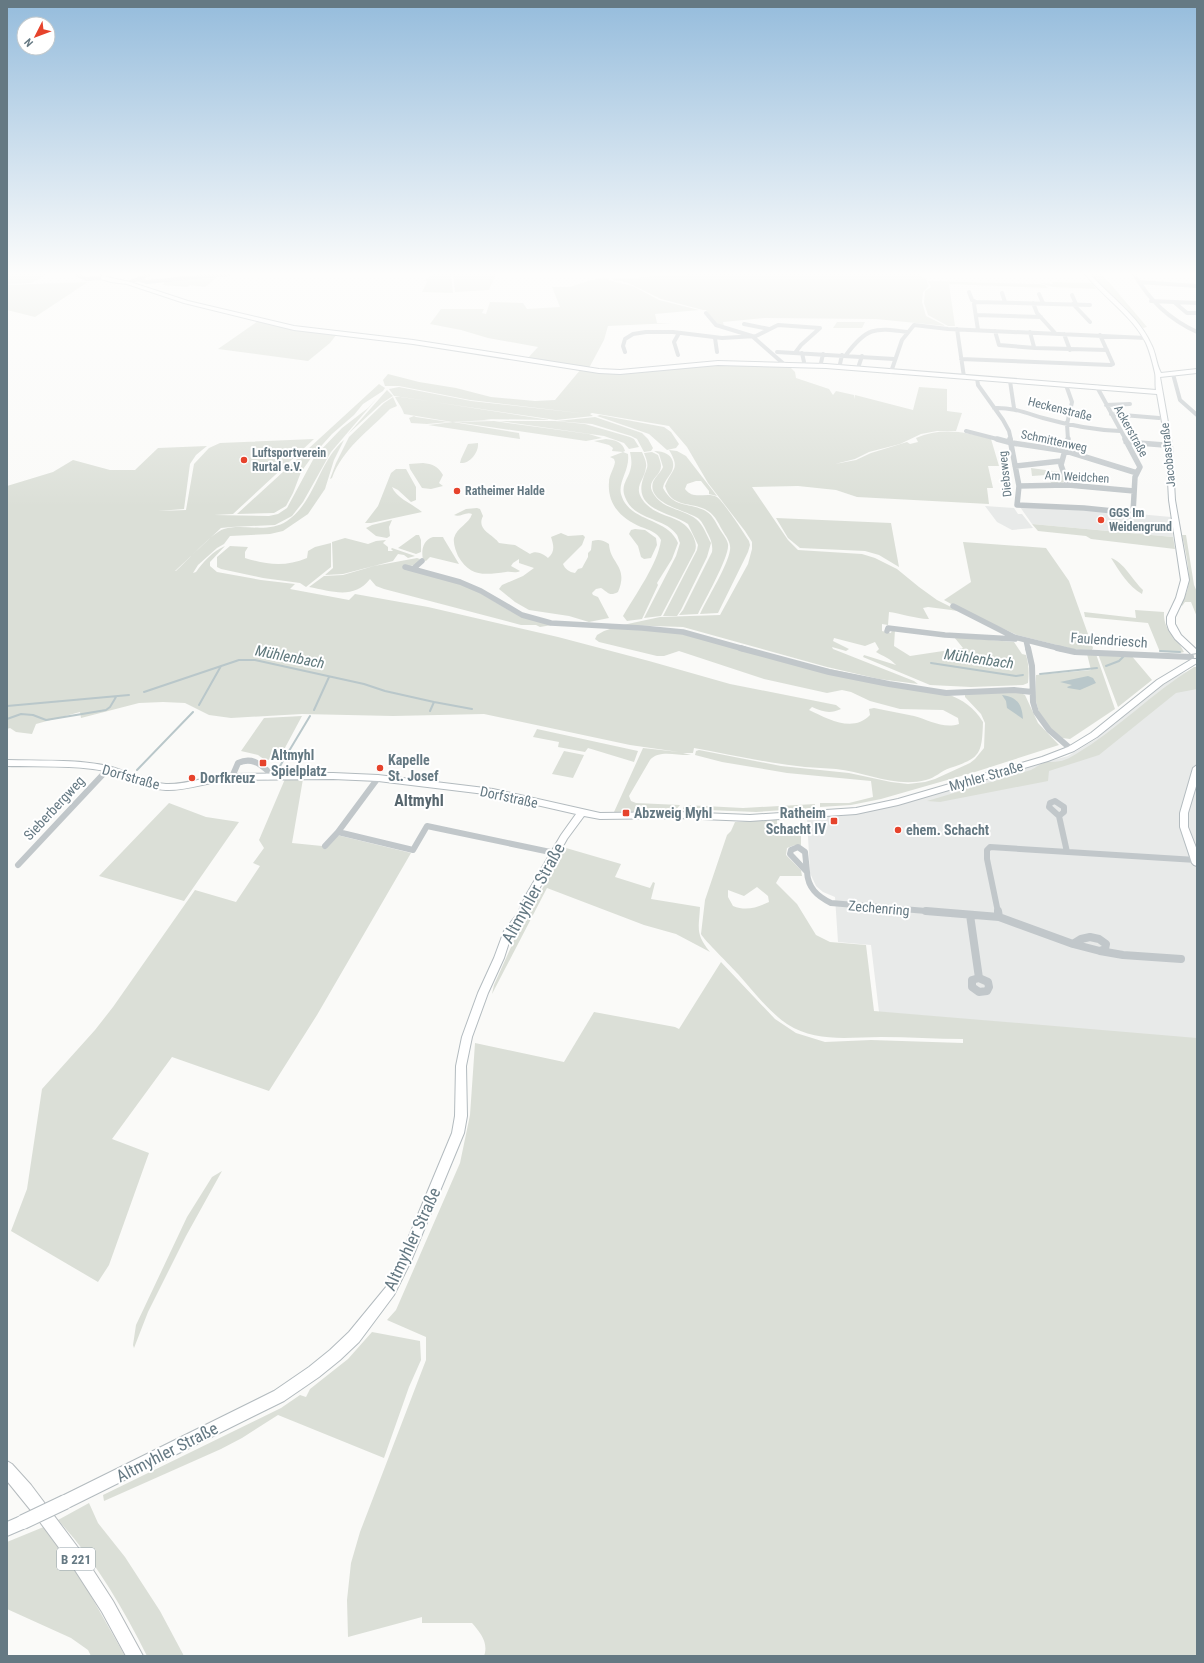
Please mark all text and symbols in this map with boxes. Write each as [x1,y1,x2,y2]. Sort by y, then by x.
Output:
north arrow [16,16,56,56]
text: N [22,35,36,49]
street label: Heckenstraße [1027,394,1094,424]
street label: Ackerstraße [1111,403,1151,460]
street label: Jacobastraße [1158,422,1178,488]
street label: Schmittenweg [1020,427,1088,455]
place label: Luftsportverein Rurtal e.V. [252,446,326,474]
street label: Diebsweg [996,450,1014,498]
marker: Luftsportverein Rurtal e.V. [239,455,249,465]
street label: Am Weidchen [1044,468,1110,486]
place label: Ratheimer Halde [465,484,545,498]
marker: Ratheimer Halde [452,486,462,496]
place label: GGS Im Weidengrund [1109,506,1172,534]
marker: GGS Im Weidengrund [1096,515,1106,525]
street label: Faulendriesch [1070,629,1148,651]
water label: Mühlenbach [254,641,326,673]
water label: Mühlenbach [943,645,1015,673]
place label: Altmyhl Spielplatz [271,747,327,779]
place label: Kapelle St. Josef [388,752,439,784]
marker: Altmyhl Spielplatz [258,758,268,768]
street label: Myhler Straße [947,758,1025,794]
street label: Dorfstraße [100,761,162,793]
marker: Kapelle St. Josef [375,763,385,773]
place label: Dorfkreuz [200,770,255,786]
street label: Sieberbergweg [20,773,88,843]
marker: Dorfkreuz [187,773,197,783]
street label: Dorfstraße [479,783,540,811]
district label: Altmyhl [394,791,444,810]
place label: Abzweig Myhl [634,805,712,821]
place label: Ratheim Schacht IV [766,805,826,837]
marker: Abzweig Myhl [621,808,631,818]
marker: Ratheim Schacht IV [829,816,839,826]
place label: ehem. Schacht [906,822,989,838]
marker: ehem. Schacht [893,825,903,835]
street label: Altmyhler Straße [497,839,569,947]
street label: Zechenring [848,897,910,919]
street label: Altmyhler Straße [379,1184,445,1294]
street label: Altmyhler Straße [113,1418,221,1486]
road number: B 221 [57,1548,95,1570]

